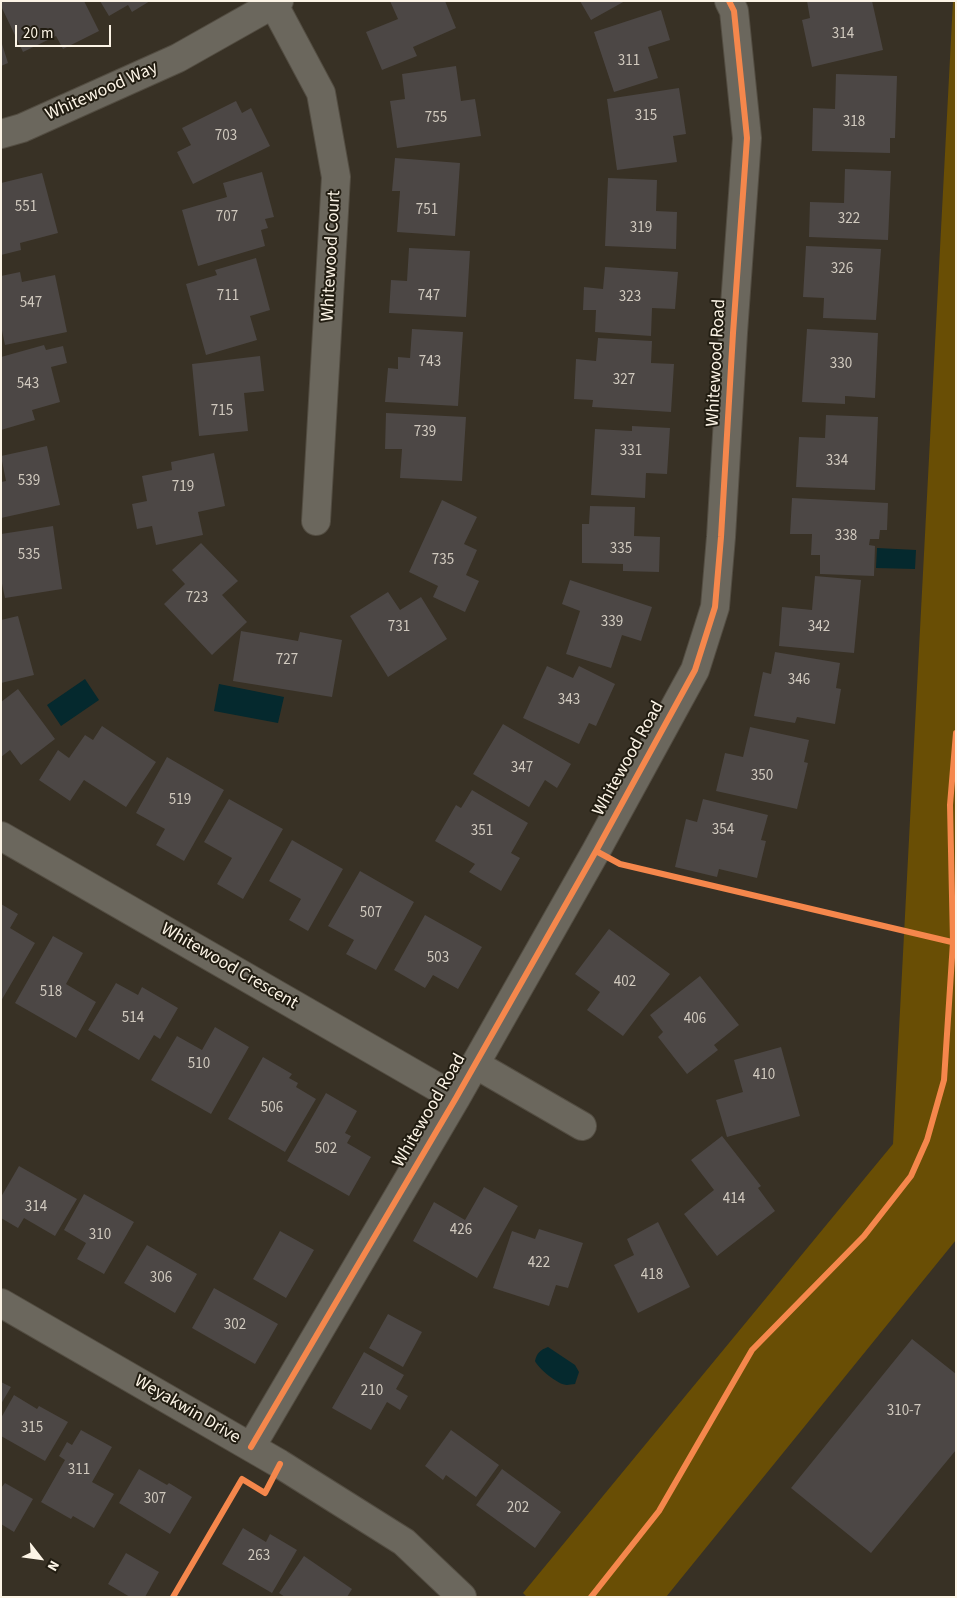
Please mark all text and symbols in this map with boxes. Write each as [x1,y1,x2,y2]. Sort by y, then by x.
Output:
scale bar [18,15,114,47]
text: 20 m [23,23,53,44]
house number: 314 [832,26,854,44]
house number: 311 [618,53,640,71]
street label: Whitewood Way [43,58,161,126]
house number: 315 [635,108,657,126]
house number: 755 [425,110,447,128]
house number: 318 [843,114,865,132]
house number: 703 [215,128,237,146]
street label: Whitewood Court [318,190,346,322]
house number: 551 [15,199,37,217]
house number: 751 [416,202,438,220]
house number: 707 [216,209,238,227]
house number: 322 [838,211,860,229]
house number: 319 [630,220,652,238]
house number: 326 [831,261,853,279]
house number: 711 [217,288,239,306]
house number: 747 [418,288,440,306]
house number: 323 [619,289,641,307]
house number: 547 [20,295,42,313]
street label: Whitewood Road [703,299,731,427]
house number: 743 [419,354,441,372]
house number: 330 [830,356,852,374]
house number: 327 [613,372,635,390]
house number: 543 [17,376,39,394]
house number: 715 [211,403,233,421]
house number: 739 [414,424,436,442]
house number: 331 [620,443,642,461]
house number: 334 [826,453,848,471]
house number: 539 [18,473,40,491]
house number: 719 [172,479,194,497]
house number: 338 [835,528,857,546]
house number: 335 [610,541,632,559]
house number: 535 [18,547,40,565]
house number: 735 [432,552,454,570]
house number: 723 [186,590,208,608]
house number: 339 [601,614,623,632]
house number: 731 [388,619,410,637]
house number: 342 [808,619,830,637]
house number: 727 [276,652,298,670]
house number: 346 [788,672,810,690]
house number: 343 [558,692,580,710]
street label: Whitewood Road [589,698,669,820]
house number: 347 [511,760,533,778]
house number: 350 [751,768,773,786]
house number: 519 [169,792,191,810]
house number: 354 [712,822,734,840]
house number: 351 [471,823,493,841]
house number: 507 [360,905,382,923]
street label: Whitewood Crescent [157,919,301,1015]
house number: 503 [427,950,449,968]
house number: 402 [614,974,636,992]
house number: 518 [40,984,62,1002]
house number: 514 [122,1010,144,1028]
house number: 406 [684,1011,706,1029]
street label: Whitewood Road [389,1050,471,1172]
house number: 510 [188,1056,210,1074]
house number: 410 [753,1067,775,1085]
house number: 506 [261,1100,283,1118]
house number: 502 [315,1141,337,1159]
house number: 414 [723,1191,745,1209]
house number: 314 [25,1199,47,1217]
house number: 426 [450,1222,472,1240]
house number: 310 [89,1227,111,1245]
house number: 422 [528,1255,550,1273]
house number: 418 [641,1267,663,1285]
house number: 306 [150,1270,172,1288]
house number: 302 [224,1317,246,1335]
street label: Weyakwin Drive [130,1371,244,1449]
house number: 210 [361,1383,383,1401]
house number: 310-7 [887,1403,921,1421]
house number: 315 [21,1420,43,1438]
house number: 311 [68,1462,90,1480]
house number: 307 [144,1491,166,1509]
house number: 202 [507,1500,529,1518]
north arrow [15,1533,65,1583]
house number: 263 [248,1548,270,1566]
text: N [42,1556,64,1575]

